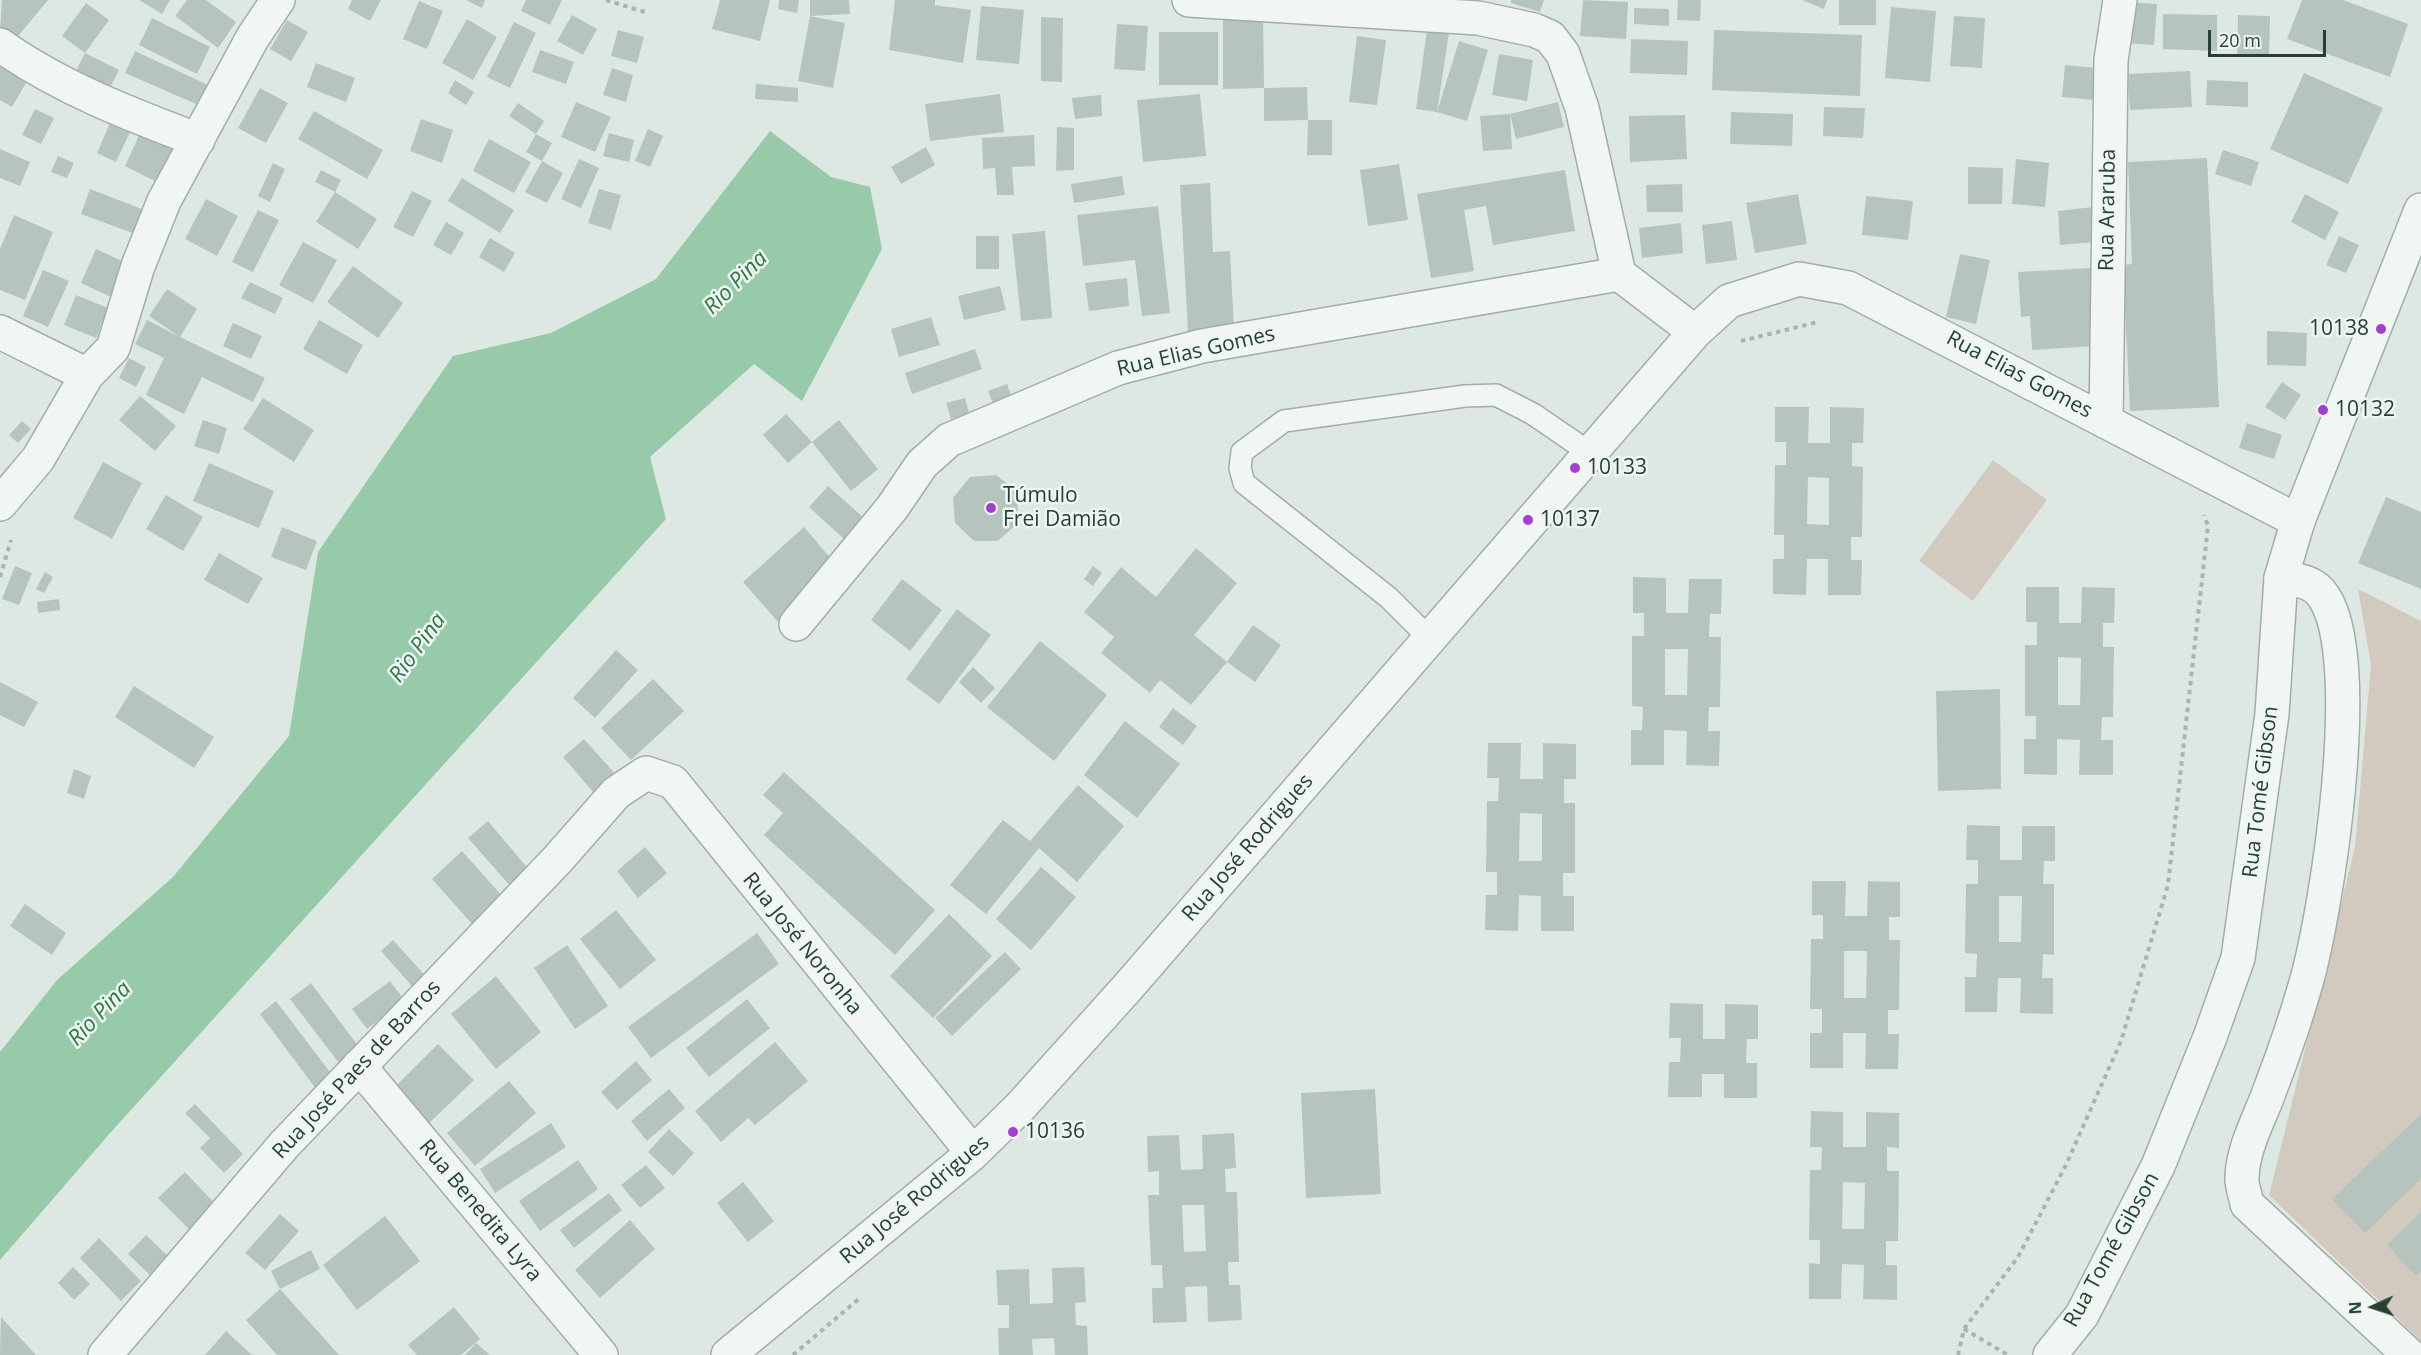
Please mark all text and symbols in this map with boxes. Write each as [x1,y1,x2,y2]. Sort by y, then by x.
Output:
scale bar [2211,18,2330,56]
text: 20 m [2219,28,2261,52]
street label: Rua Araruba [2094,149,2122,271]
water label: Rio Pina [699,246,773,320]
place label: 10138 [2309,316,2369,342]
street label: Rua Elias Gomes [1114,322,1278,382]
marker: 10138 [2374,322,2388,336]
street label: Rua Elias Gomes [1942,326,2096,424]
place label: 10132 [2335,397,2395,423]
marker: 10132 [2316,403,2330,417]
place label: 10133 [1587,455,1647,481]
marker: 10133 [1568,461,1582,475]
place label: Túmulo Frei Damião [1003,483,1121,533]
marker: Túmulo Frei Damião [984,501,998,515]
place label: 10137 [1540,507,1600,533]
marker: 10137 [1521,513,1535,527]
water label: Rio Pina [384,608,452,688]
street label: Rua Tomé Gibson [2238,705,2284,879]
street label: Rua José Rodrigues [1177,769,1319,927]
street label: Rua José Noronha [737,868,867,1020]
street label: Rua José Paes de Barros [268,975,446,1165]
water label: Rio Pina [63,976,137,1052]
place label: 10136 [1025,1119,1085,1145]
marker: 10136 [1006,1125,1020,1139]
street label: Rua José Rodrigues [835,1130,995,1270]
street label: Rua Benedita Lyra [413,1135,547,1287]
street label: Rua Tomé Gibson [2059,1168,2165,1332]
north arrow [2343,1277,2403,1337]
text: N [2344,1301,2366,1315]

